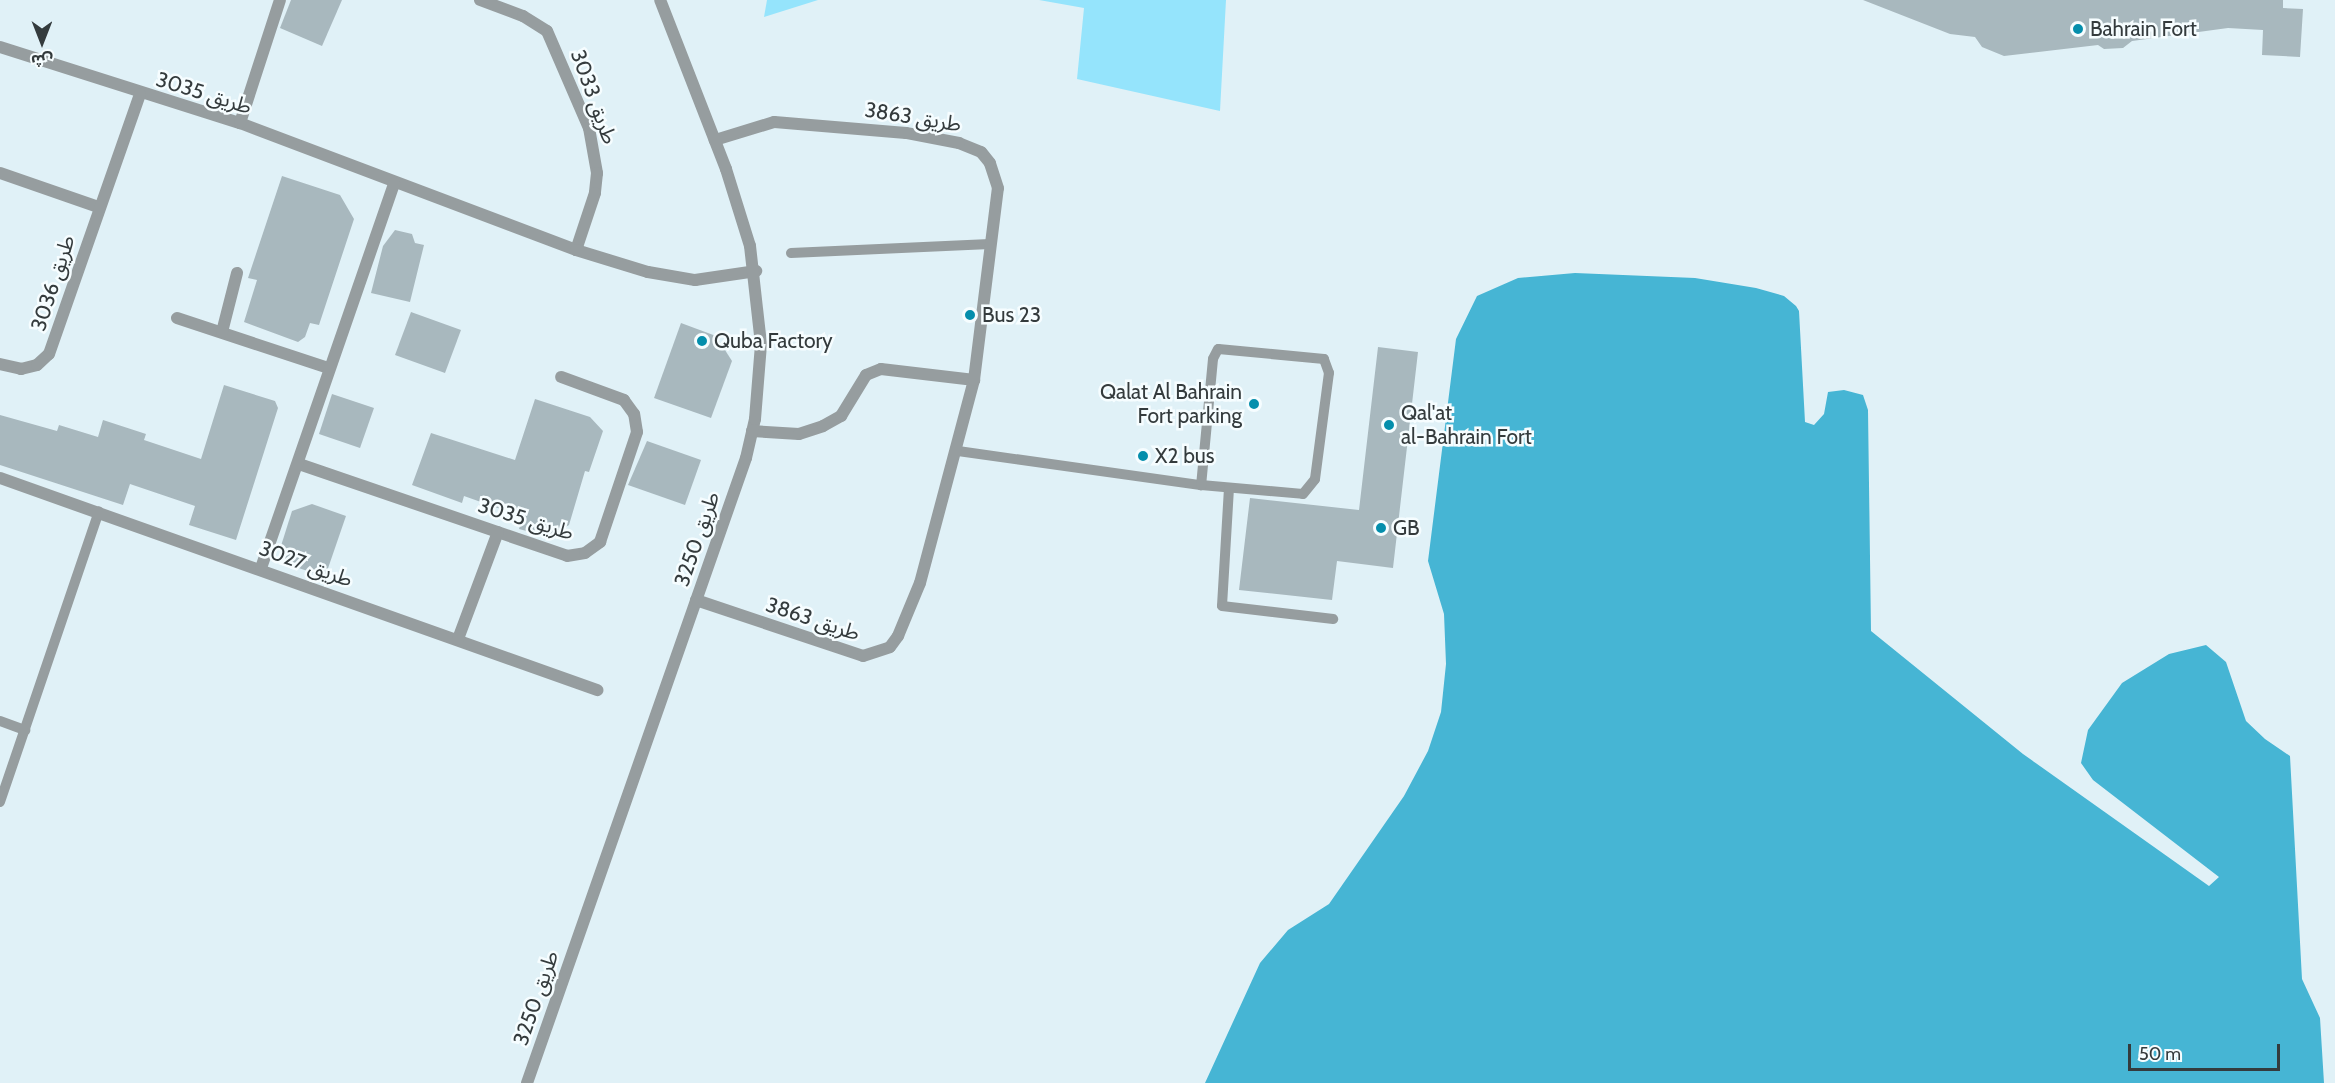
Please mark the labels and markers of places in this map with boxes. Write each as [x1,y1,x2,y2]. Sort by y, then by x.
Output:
place label: Bahrain Fort [2090,16,2197,42]
marker: Bahrain Fort [2071,22,2085,36]
place label: Bus 23 [982,302,1041,328]
marker: Bus 23 [963,308,977,322]
place label: Quba Factory [714,328,833,354]
marker: Quba Factory [695,334,709,348]
place label: Qalat Al Bahrain Fort parking [1100,379,1242,429]
marker: Qalat Al Bahrain Fort parking [1247,397,1261,411]
place label: Qal'at al-Bahrain Fort [1401,400,1532,450]
marker: Qal'at al-Bahrain Fort [1382,418,1396,432]
place label: X2 bus [1155,443,1215,469]
marker: X2 bus [1136,449,1150,463]
place label: GB [1393,515,1420,541]
marker: GB [1374,521,1388,535]

